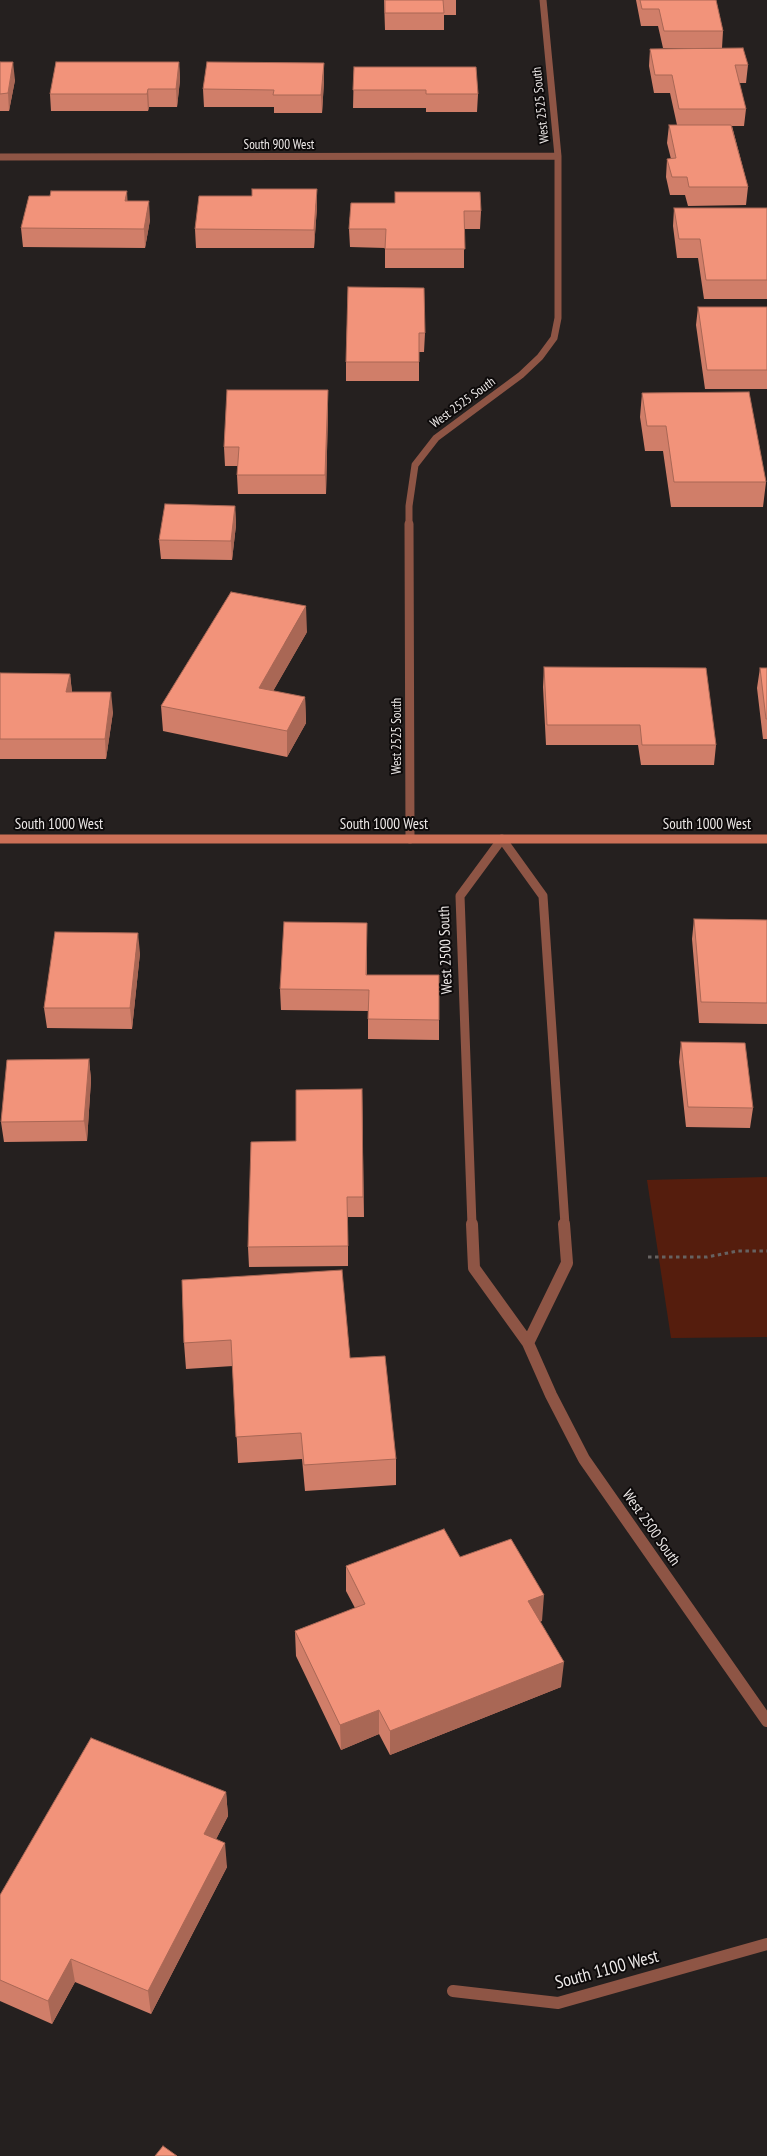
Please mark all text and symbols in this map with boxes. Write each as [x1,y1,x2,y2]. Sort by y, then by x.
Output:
street label: West 2525 South [529,66,553,144]
street label: South 900 West [244,137,314,153]
street label: West 2525 South [427,374,499,432]
street label: West 2525 South [389,698,405,774]
street label: South 1000 West [15,816,103,834]
street label: South 1000 West [340,816,428,834]
street label: South 1000 West [663,816,751,834]
street label: West 2500 South [435,906,457,994]
street label: West 2500 South [618,1487,684,1569]
street label: South 1100 West [553,1946,661,1994]

